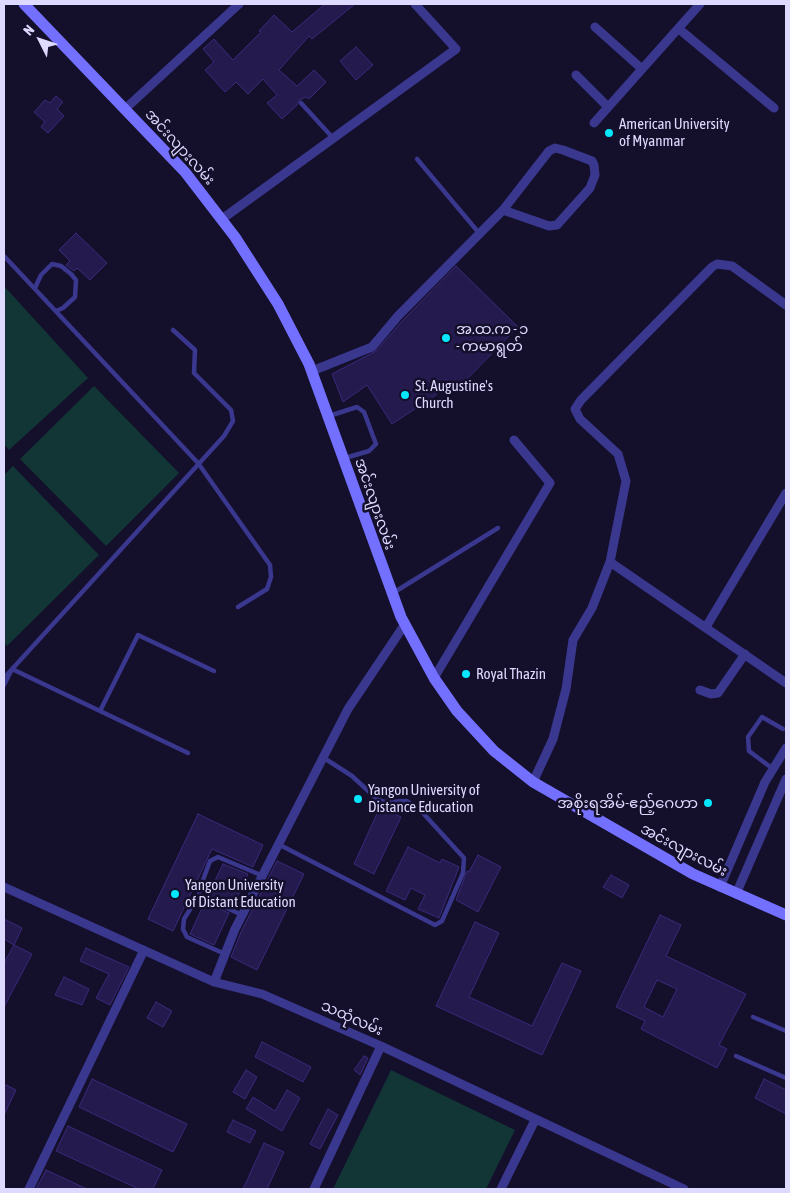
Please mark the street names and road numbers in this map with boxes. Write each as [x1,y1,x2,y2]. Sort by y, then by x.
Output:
street label: အင်းလျားလမ်း [141,105,219,189]
street label: အင်းလျားလမ်း [351,456,399,552]
street label: အင်းလျားလမ်း [637,820,731,880]
street label: သထုံလမ်း [318,996,386,1040]

